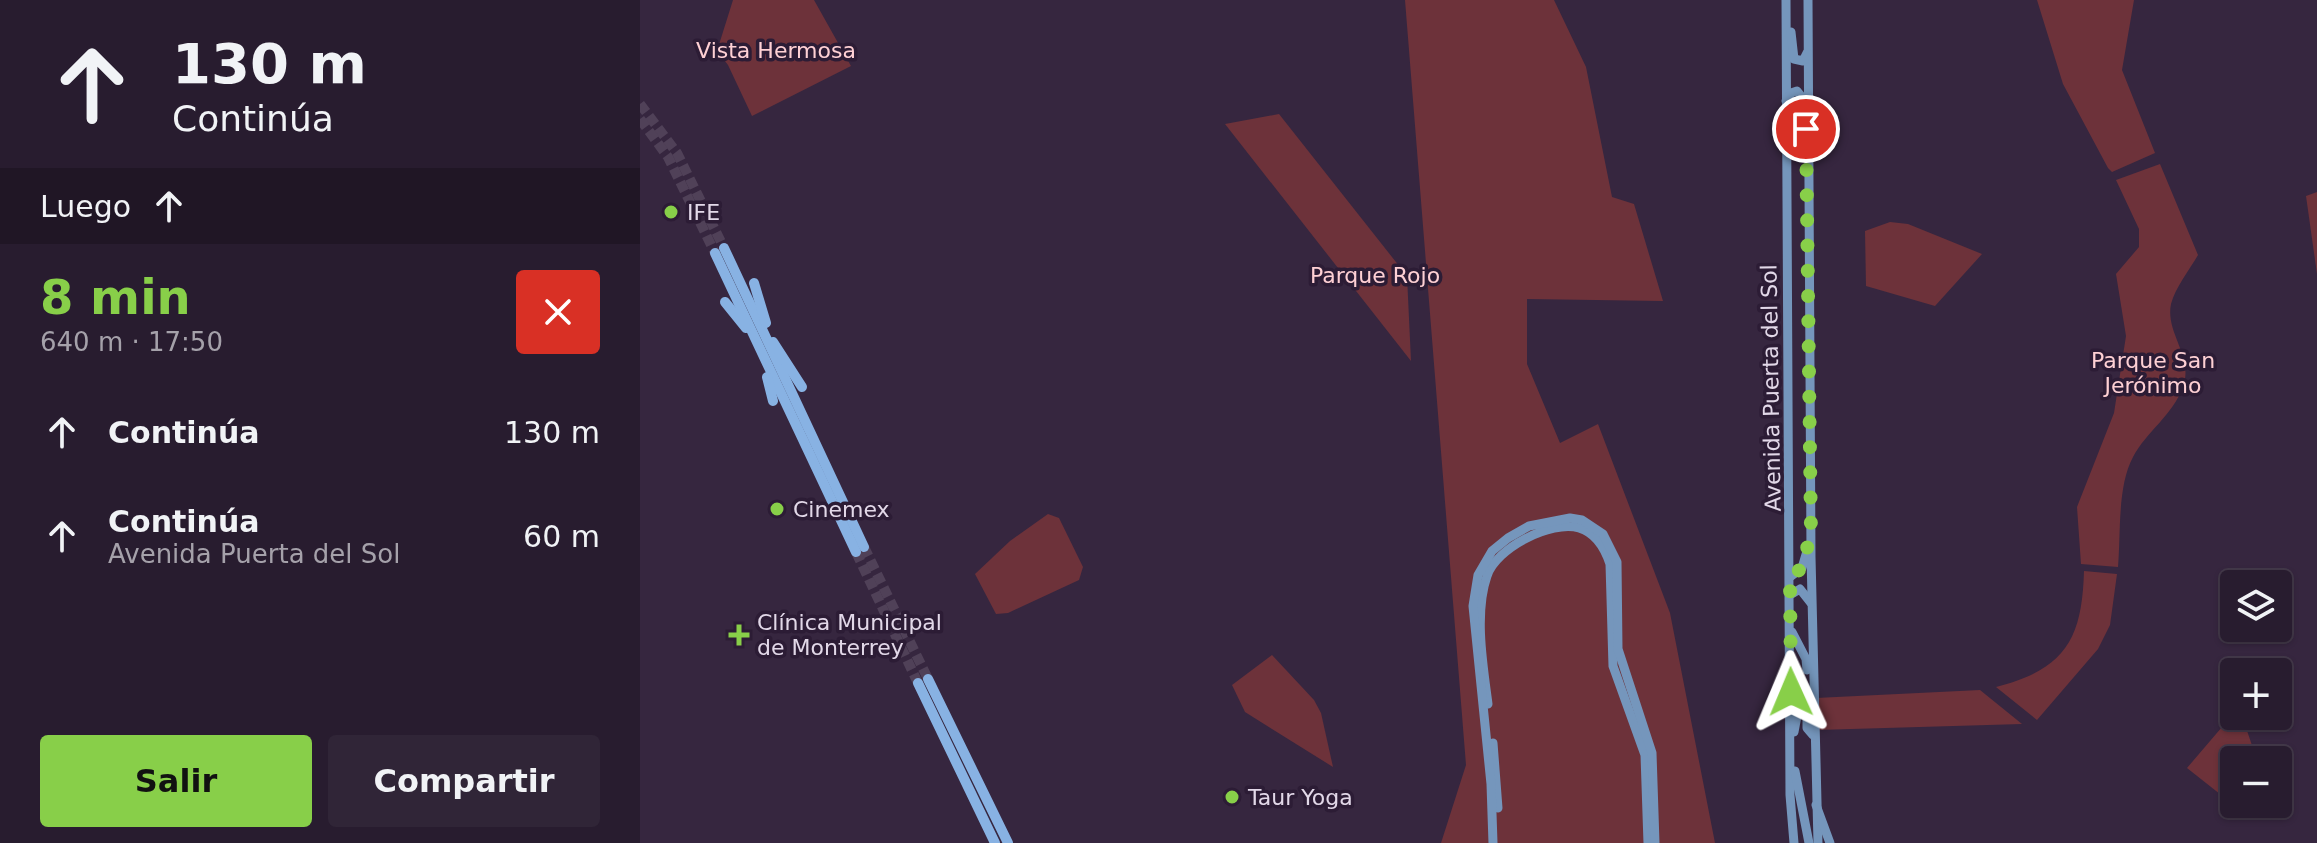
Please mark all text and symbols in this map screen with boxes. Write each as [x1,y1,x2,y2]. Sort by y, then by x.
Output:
text: 130 m [172,31,367,96]
icon: ahead [40,32,144,136]
park label: Vista Hermosa [696,38,856,63]
pin [1772,95,1840,163]
text: Continúa [172,98,334,139]
icon: arrive [1784,107,1828,151]
icon: ahead [147,184,191,228]
text: Luego [40,189,131,224]
place label: IFE [687,200,720,225]
marker: IFE [662,203,680,221]
park label: Parque Rojo [1310,263,1440,288]
street label: Avenida Puerta del Sol [1756,264,1786,512]
text: 8 min [40,269,191,325]
button: close [516,270,600,354]
text: 640 m · 17:50 [40,327,223,357]
park label: Parque San Jerónimo [2091,348,2215,398]
icon: ahead [40,410,84,454]
text: Continúa [108,415,260,450]
text: 130 m [504,415,600,450]
place label: Cinemex [793,497,890,522]
marker: Cinemex [768,500,786,518]
text: Continúa [108,504,260,539]
icon: ahead [40,514,84,558]
text: 60 m [523,519,600,554]
text: Avenida Puerta del Sol [108,539,400,569]
map controls [2220,570,2292,818]
button: layers [2220,570,2292,642]
place label: Clínica Municipal de Monterrey [757,610,942,660]
marker: Clínica Municipal de Monterrey [728,624,750,646]
position arrow [1749,650,1833,734]
button: + [2220,658,2292,730]
button: Salir [40,735,312,827]
button: Compartir [328,735,600,827]
button: − [2220,746,2292,818]
place label: Taur Yoga [1247,785,1353,810]
marker: Taur Yoga [1223,788,1241,806]

